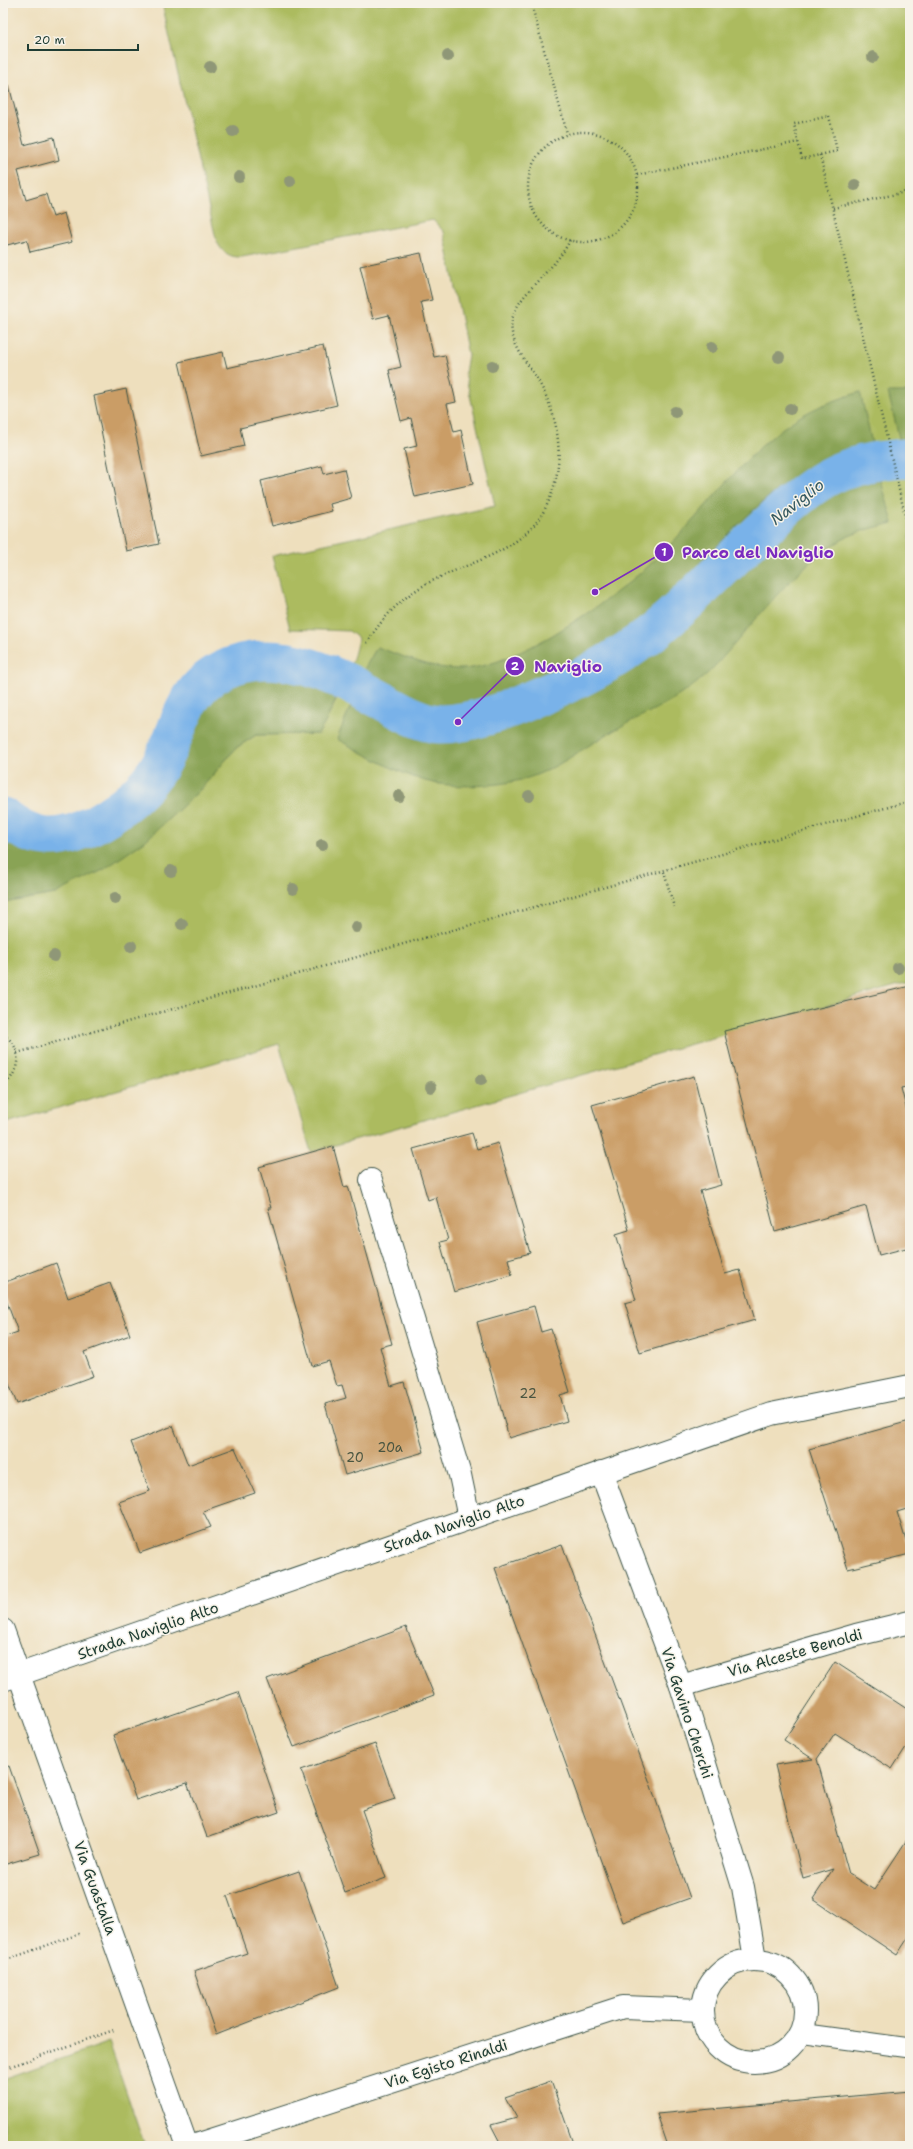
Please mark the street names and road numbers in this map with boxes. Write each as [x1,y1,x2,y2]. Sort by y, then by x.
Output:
street label: Strada Naviglio Alto [381,1490,527,1558]
street label: Strada Naviglio Alto [75,1597,221,1665]
street label: Via Alceste Benoldi [725,1624,865,1682]
street label: Via Gavino Cherchi [656,1645,718,1781]
street label: Via Guastalla [69,1838,121,1938]
street label: Via Egisto Rinaldi [382,2035,510,2093]

